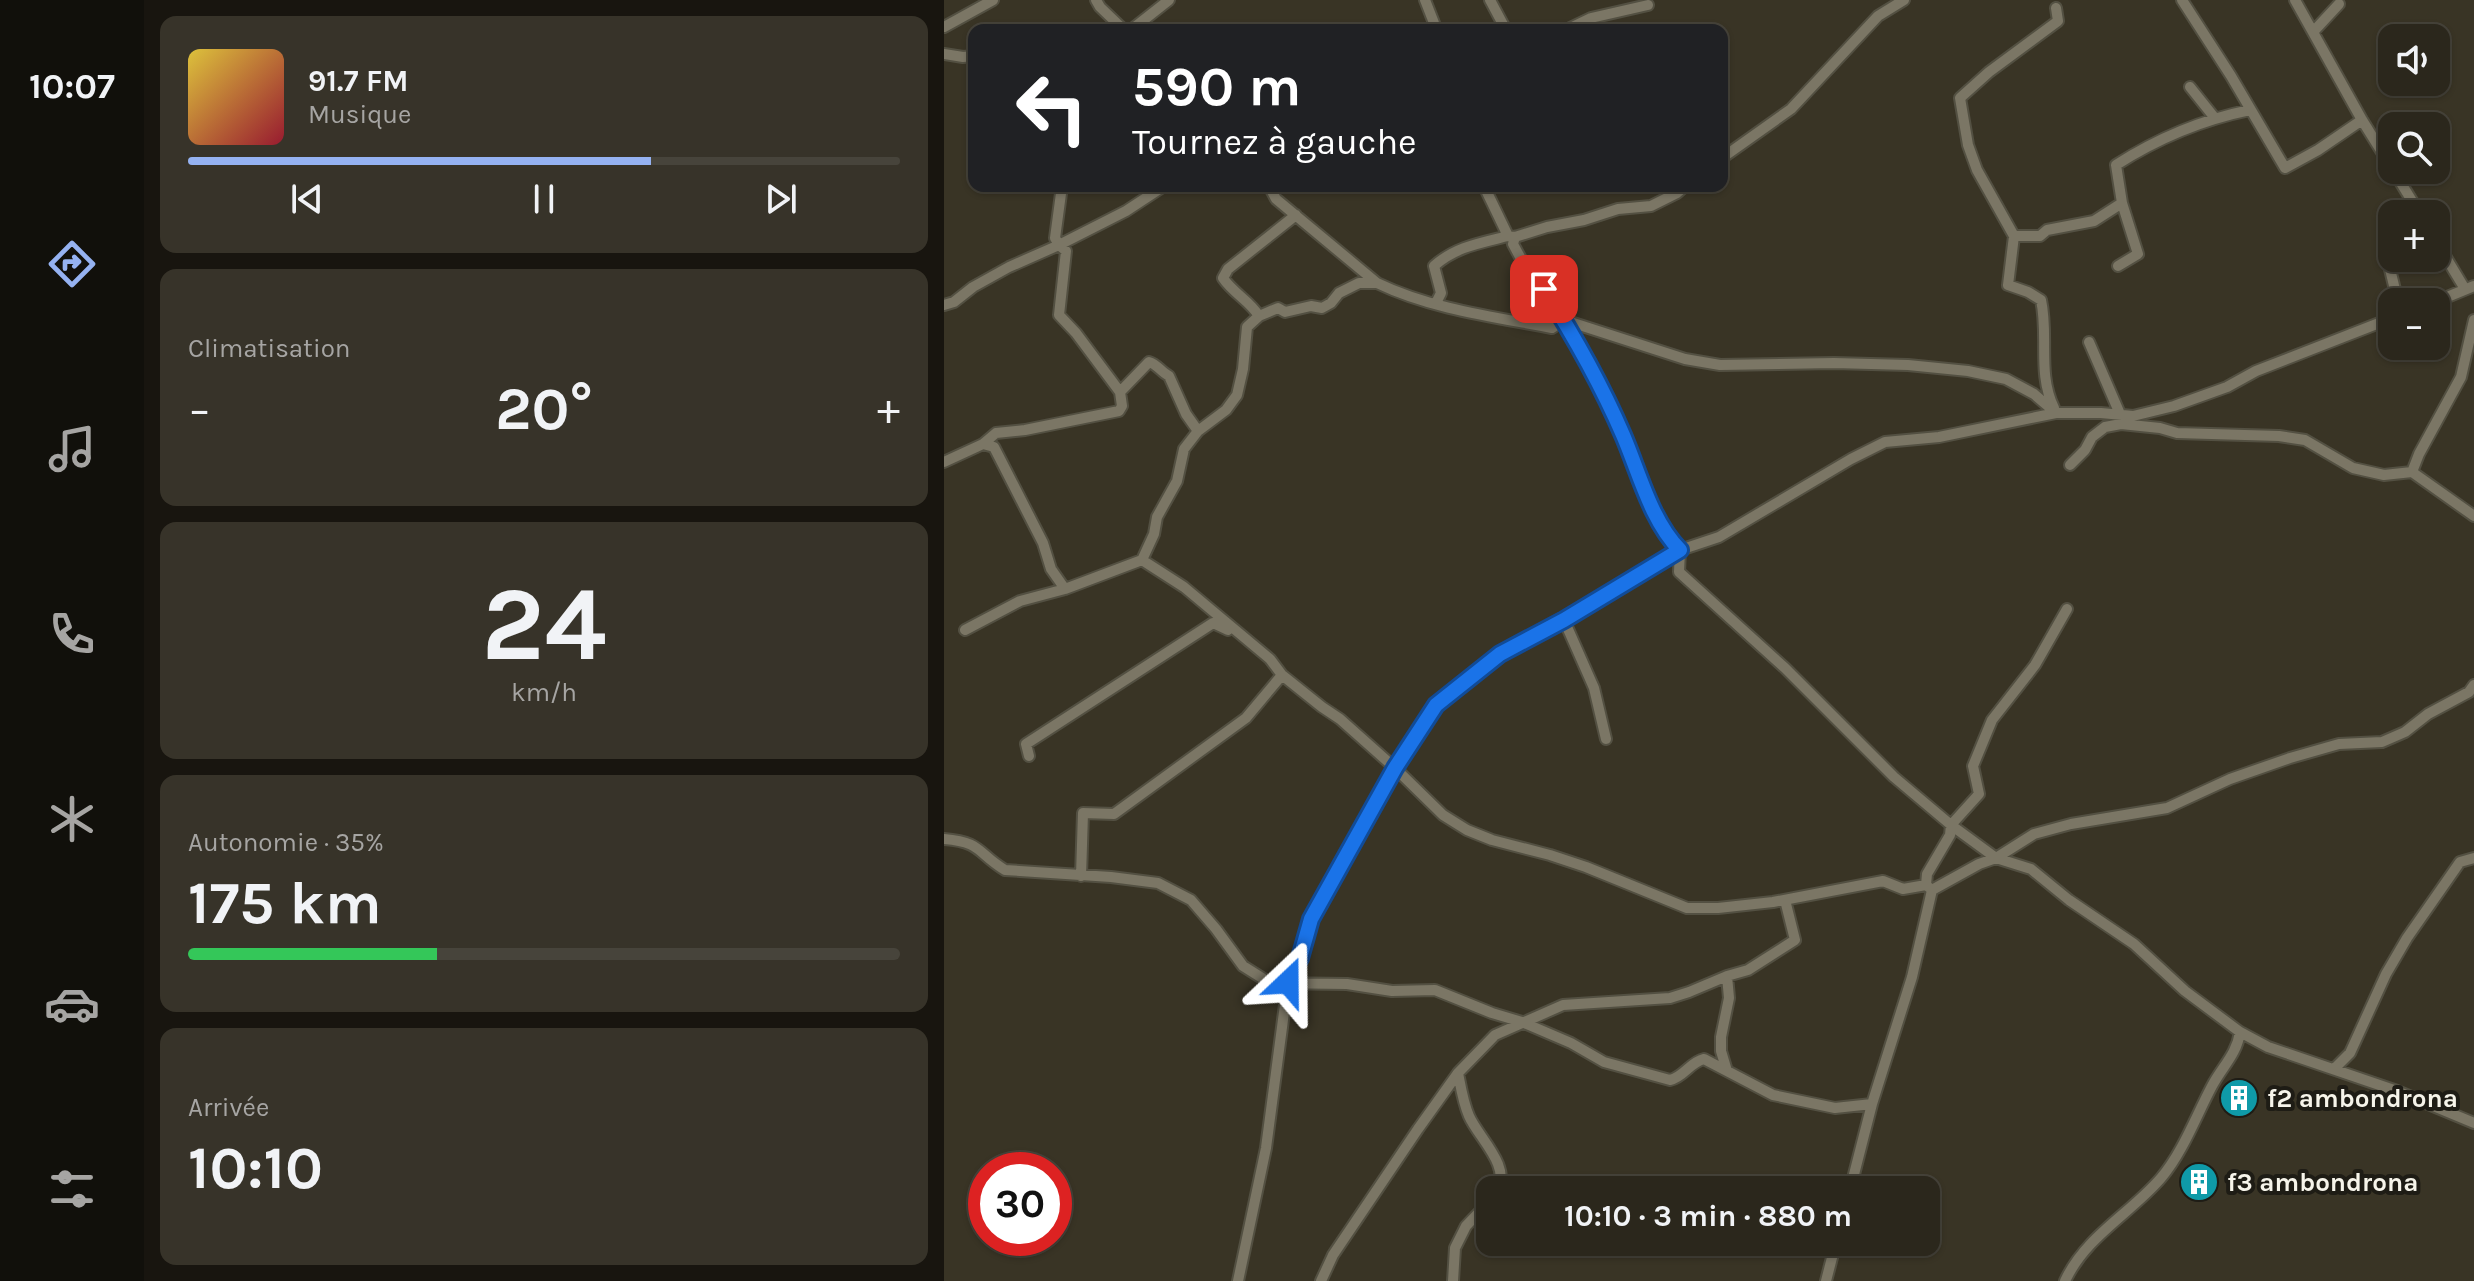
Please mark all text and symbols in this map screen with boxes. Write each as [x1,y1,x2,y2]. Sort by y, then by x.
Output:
map controls [2378,24,2450,360]
button: sound [2378,24,2450,96]
text: 590 m [1132,54,1302,119]
icon: left [1000,56,1104,160]
text: 91.7 FM [308,63,409,99]
text: 10:07 [29,65,115,107]
text: Musique [308,99,411,130]
button: search [2378,112,2450,184]
text: Tournez à gauche [1132,121,1417,163]
icon: previous [285,177,329,221]
icon: pause [522,177,566,221]
icon: next [759,177,803,221]
button: + [2378,200,2450,272]
icon: directions [44,236,100,292]
pin [1510,255,1578,323]
icon: arrive [1522,267,1566,311]
button: − [2378,288,2450,360]
text: Climatisation [188,333,351,364]
text: 20° [495,374,593,444]
text: − [188,384,211,435]
text: + [877,384,900,435]
icon: music [44,421,100,477]
text: 24 [482,564,606,685]
icon: phone [44,606,100,662]
text: km/h [511,677,577,708]
icon: climate [44,791,100,847]
text: Autonomie · 35% [188,827,384,858]
text: 175 km [188,868,382,938]
position arrow [1246,940,1330,1024]
icon: car [44,976,100,1032]
building icon: f2 ambondrona [2218,1077,2260,1119]
place label: f2 ambondrona [2267,1083,2458,1114]
text: Arrivée [188,1092,269,1123]
text: 10:10 [188,1133,323,1203]
speed limit sign: 30 [968,1152,1072,1256]
icon: filters [44,1161,100,1217]
building icon: f3 ambondrona [2178,1161,2220,1203]
place label: f3 ambondrona [2227,1167,2418,1198]
text: 10:10 · 3 min · 880 m [1564,1198,1852,1234]

